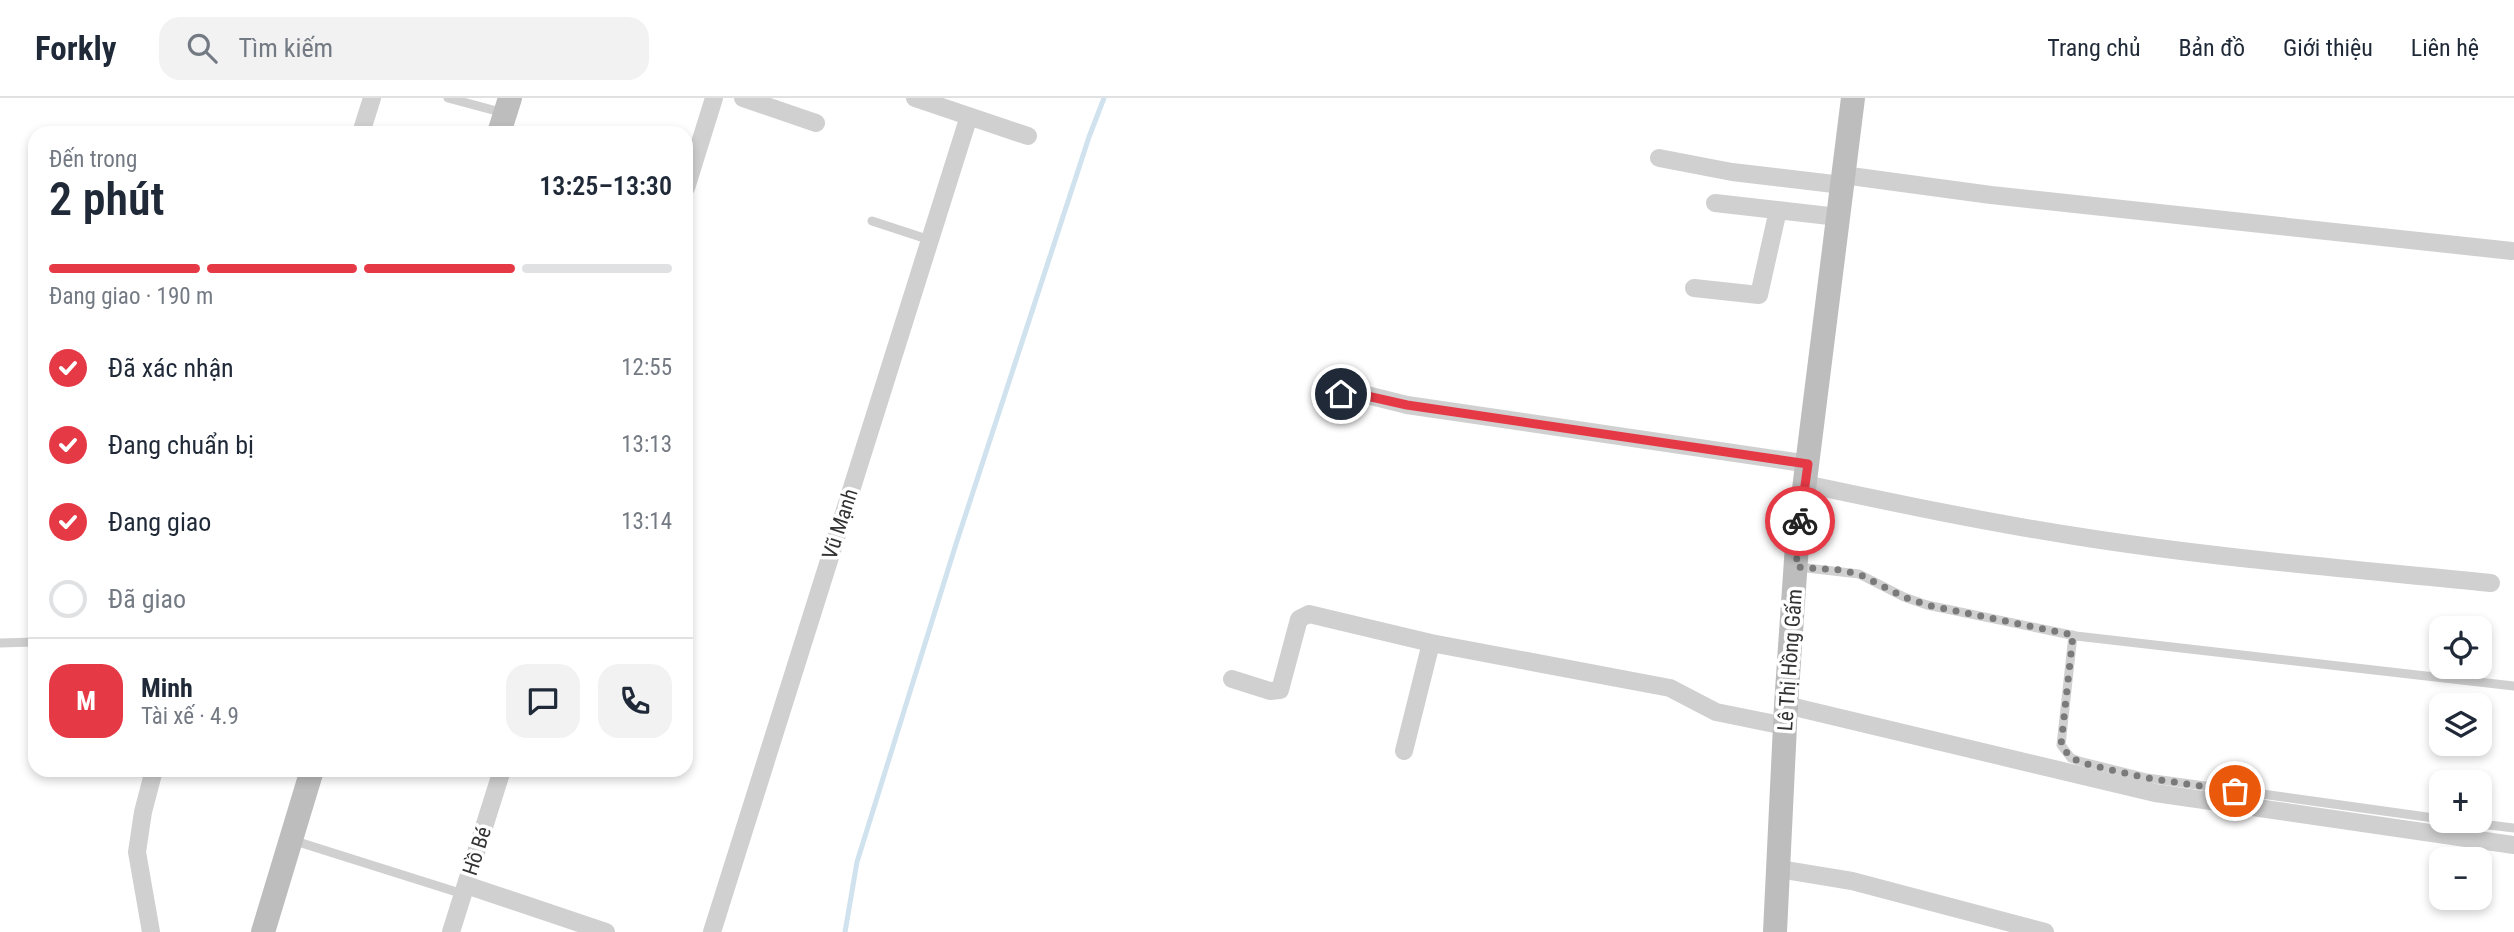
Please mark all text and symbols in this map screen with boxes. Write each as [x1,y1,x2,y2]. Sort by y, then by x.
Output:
search box [159,17,649,80]
text: Forkly [35,29,117,68]
icon: search [183,29,221,67]
text: Tìm kiếm [239,33,333,63]
text: Trang chủ [2047,34,2141,62]
text: Bản đồ [2179,34,2245,62]
text: Giới thiệu [2283,34,2373,62]
text: Liên hệ [2411,34,2479,62]
text: Đến trong [49,146,137,173]
text: 13:25–13:30 [539,171,672,201]
text: 2 phút [49,172,165,226]
text: Đang giao · 190 m [49,283,213,310]
icon: check [49,349,87,387]
text: Đã xác nhận [108,353,234,383]
text: 12:55 [621,354,672,381]
pin [1311,364,1371,424]
icon: home [1322,375,1360,413]
icon: check [49,426,87,464]
text: Đang chuẩn bị [108,430,254,460]
text: 13:13 [621,431,672,458]
street label: Vũ Mạnh [817,486,863,562]
courier [1765,486,1835,556]
icon: bike [1781,502,1819,540]
icon: check [49,503,87,541]
text: Đang giao [108,507,211,537]
text: 13:14 [621,508,672,535]
text: Đã giao [108,584,186,614]
street label: Lê Thị Hồng Gấm [1773,588,1807,732]
map controls [2429,616,2492,910]
button: locate [2429,616,2492,679]
button: chat [506,664,580,738]
button: phone [598,664,672,738]
text: Minh [141,673,193,703]
text: M [76,686,96,716]
button: layers [2429,693,2492,756]
text: Tài xế · 4.9 [141,703,239,730]
pin [2205,761,2265,821]
button: + [2429,770,2492,833]
icon: bag [2216,772,2254,810]
street label: Hồ Bé [458,824,496,878]
button: − [2429,847,2492,910]

